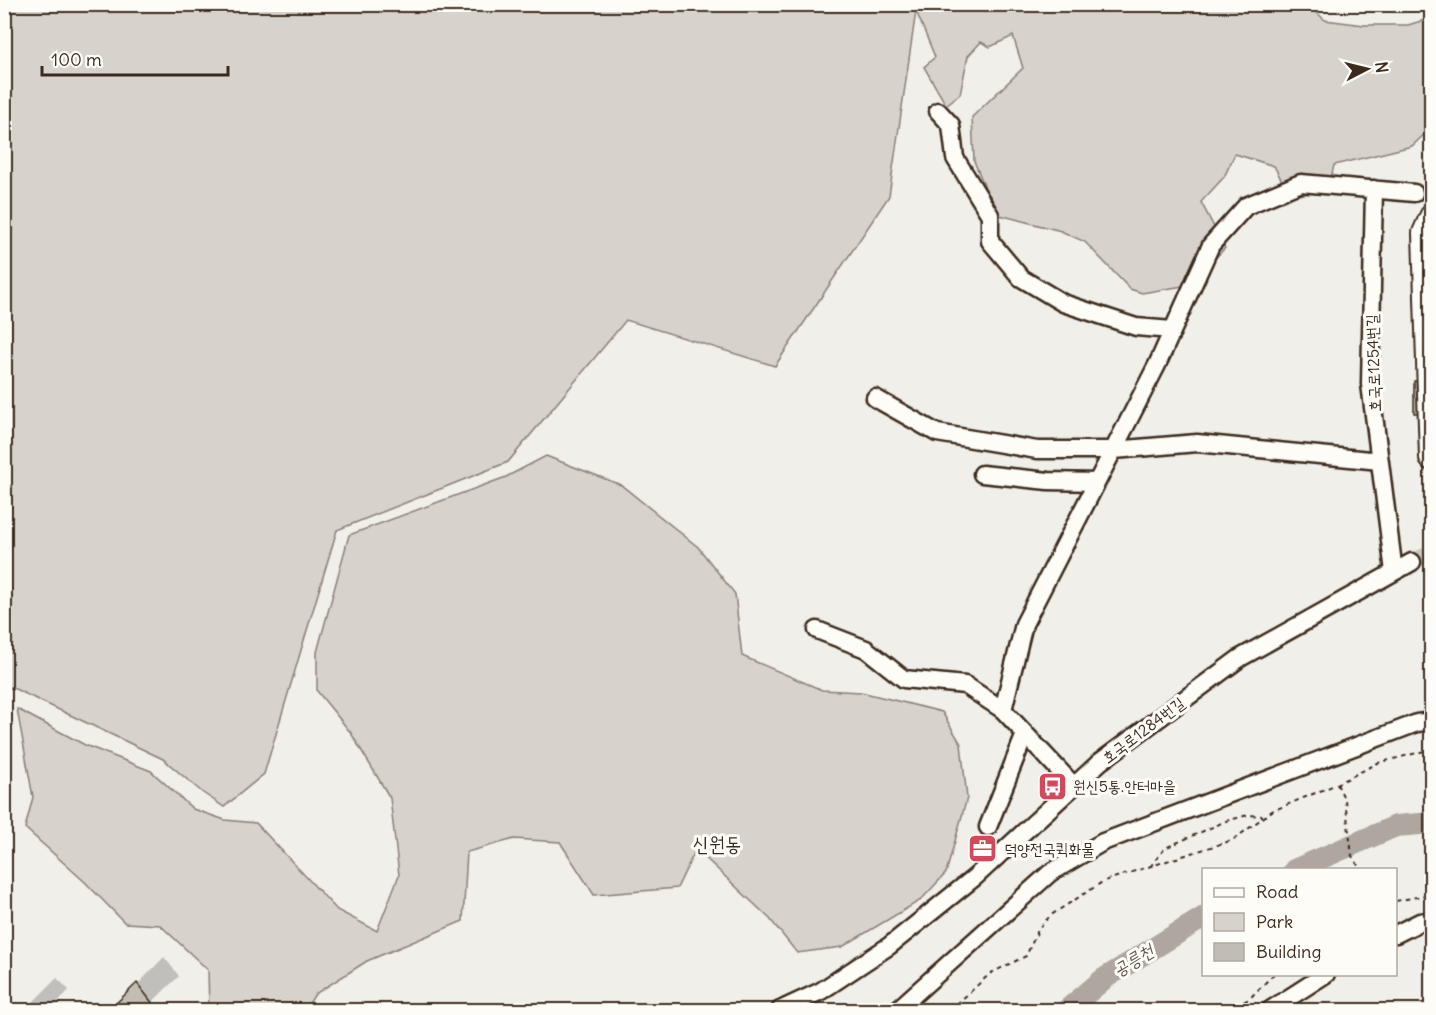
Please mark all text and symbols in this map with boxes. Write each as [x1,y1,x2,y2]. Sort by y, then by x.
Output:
scale bar [42,39,228,77]
north arrow [1337,39,1397,99]
text: 100 m [51,48,102,71]
text: N [1371,60,1392,74]
street label: 호국로1254번길 [1361,314,1385,412]
street label: 호국로1284번길 [1098,692,1188,767]
bus stop icon: 원신5통.안터마을 [1036,770,1068,802]
place label: 원신5통.안터마을 [1073,776,1176,796]
district label: 신원동 [693,831,741,856]
office icon: 덕양전국퀵화물 [967,833,999,865]
place label: 덕양전국퀵화물 [1004,839,1094,859]
legend [1202,868,1397,976]
text: Road [1256,880,1299,903]
text: Park [1256,910,1293,933]
water label: 공릉천 [1108,938,1159,981]
text: Building [1256,940,1321,963]

